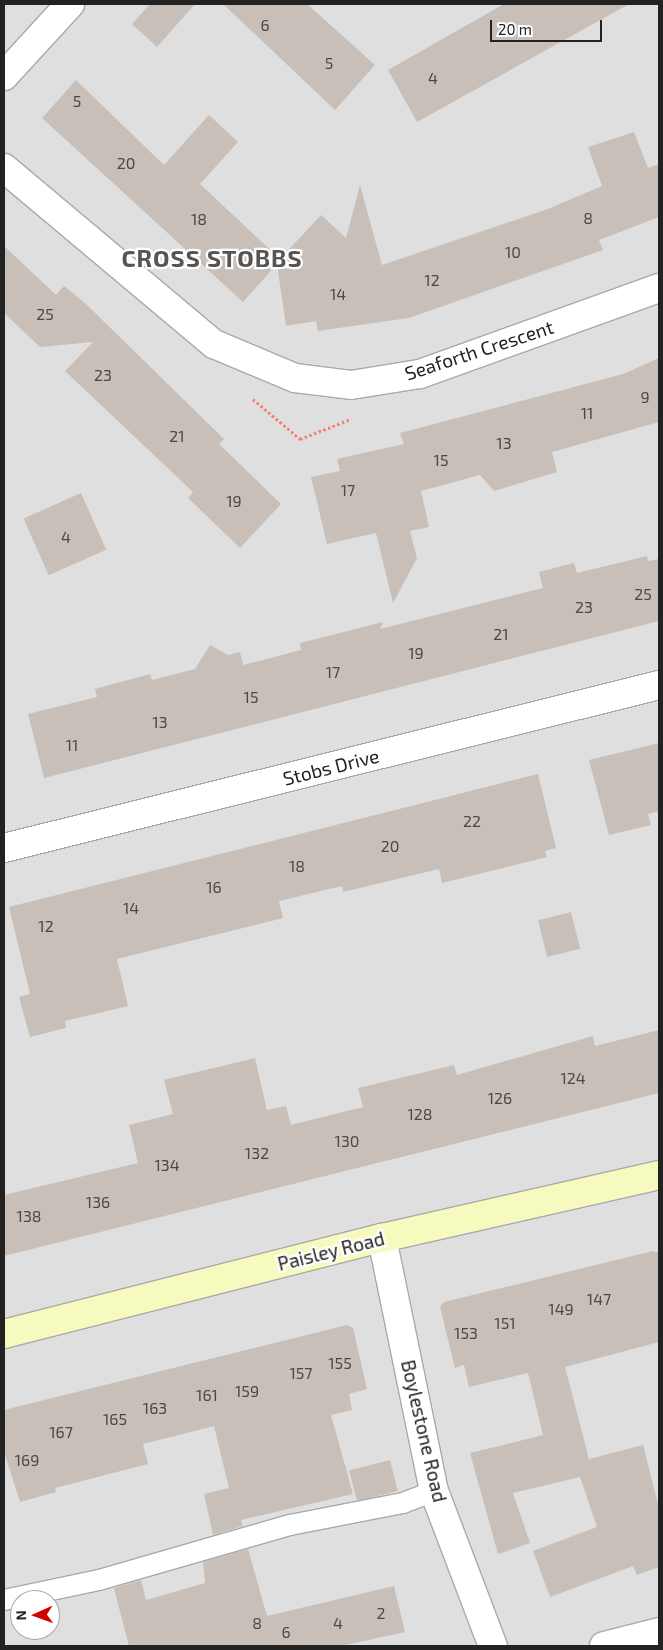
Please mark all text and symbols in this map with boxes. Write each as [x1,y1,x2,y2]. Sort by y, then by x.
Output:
scale bar [493,10,606,42]
house number: 6 [260,15,270,35]
text: 20 m [498,20,532,38]
house number: 5 [325,53,333,73]
house number: 4 [428,68,438,88]
house number: 5 [73,91,81,111]
house number: 20 [117,153,135,173]
house number: 8 [583,208,593,228]
house number: 18 [191,209,207,229]
house number: 10 [505,242,521,262]
district label: CROSS STOBBS [120,244,304,272]
house number: 12 [424,270,440,290]
house number: 14 [330,284,346,304]
house number: 25 [36,304,54,324]
street label: Seaforth Crescent [402,315,556,385]
house number: 23 [94,365,112,385]
house number: 9 [640,387,650,407]
house number: 11 [581,403,593,423]
house number: 21 [169,426,185,446]
house number: 13 [496,433,512,453]
house number: 15 [434,450,448,470]
house number: 17 [341,480,355,500]
house number: 19 [226,491,242,511]
house number: 4 [61,527,71,547]
house number: 25 [634,584,652,604]
house number: 23 [575,597,593,617]
house number: 21 [493,624,509,644]
house number: 19 [408,643,424,663]
house number: 17 [326,662,340,682]
house number: 15 [244,687,258,707]
house number: 13 [152,712,168,732]
house number: 11 [66,735,78,755]
street label: Stobs Drive [281,744,381,790]
house number: 22 [463,811,481,831]
house number: 20 [381,836,399,856]
house number: 18 [289,856,305,876]
house number: 16 [206,877,222,897]
house number: 14 [123,898,139,918]
house number: 12 [38,916,54,936]
house number: 124 [560,1068,586,1088]
house number: 126 [488,1088,512,1108]
house number: 128 [407,1104,433,1124]
house number: 130 [335,1131,359,1151]
house number: 132 [245,1143,269,1163]
house number: 134 [154,1155,180,1175]
house number: 136 [86,1192,110,1212]
house number: 138 [17,1206,41,1226]
street label: Paisley Road [275,1227,387,1275]
house number: 147 [587,1289,611,1309]
house number: 149 [548,1299,574,1319]
house number: 151 [494,1313,516,1333]
house number: 153 [454,1323,478,1343]
house number: 155 [328,1353,352,1373]
street label: Boylestone Road [397,1358,451,1504]
house number: 157 [289,1363,313,1383]
house number: 159 [235,1381,259,1401]
house number: 161 [196,1385,218,1405]
house number: 163 [143,1398,167,1418]
house number: 165 [103,1409,127,1429]
house number: 167 [49,1422,73,1442]
house number: 169 [15,1450,39,1470]
north arrow [10,1590,60,1640]
house number: 2 [377,1603,385,1623]
text: N [12,1610,29,1621]
house number: 8 [252,1613,262,1633]
house number: 4 [333,1613,343,1633]
house number: 6 [281,1622,291,1642]

